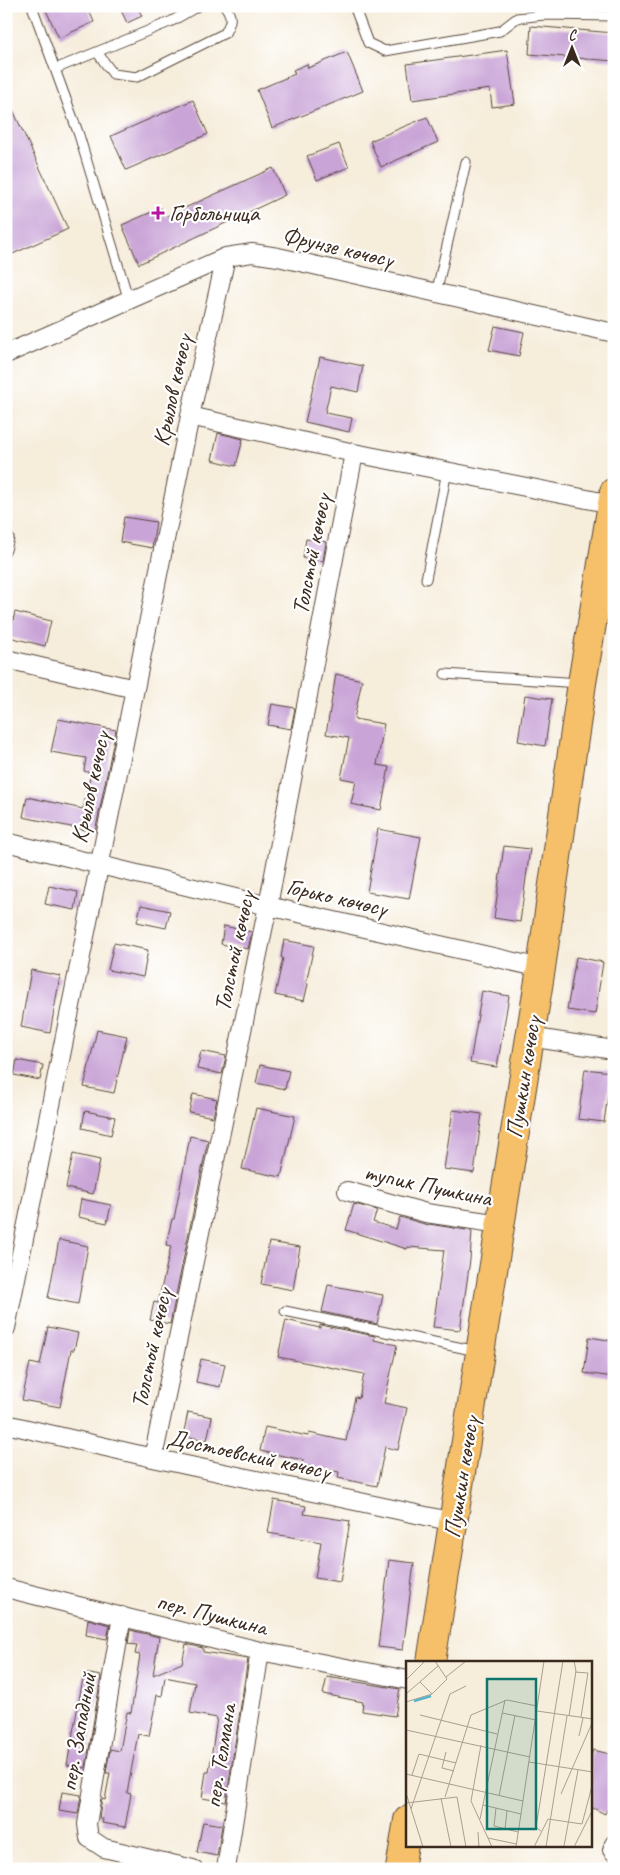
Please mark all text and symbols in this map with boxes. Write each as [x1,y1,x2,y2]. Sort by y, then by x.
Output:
north arrow [548,22,598,72]
text: С [569,27,578,44]
place label: Горбольница [169,198,261,228]
marker: Горбольница [151,206,165,220]
street label: Фрунзе көчөсү [279,220,399,275]
street label: Крылов көчөсү [146,329,199,449]
street label: Толстой көчөсү [285,489,338,617]
street label: Крылов көчөсү [64,726,117,846]
street label: Горько көчөсү [284,871,392,924]
street label: Толстой көчөсү [207,886,262,1014]
street label: Пушкин көчөсү [499,1012,548,1140]
street label: тупик Пушкина [361,1157,496,1213]
street label: Толстой көчөсү [124,1283,179,1411]
street label: Пушкин көчөсү [437,1412,486,1540]
street label: Достоевский көчөсү [165,1422,335,1486]
street label: пер. Пушкина [154,1586,272,1643]
inset map [406,1661,592,1848]
street label: пер. Западный [53,1669,104,1793]
street label: пер. Телмана [197,1700,243,1810]

